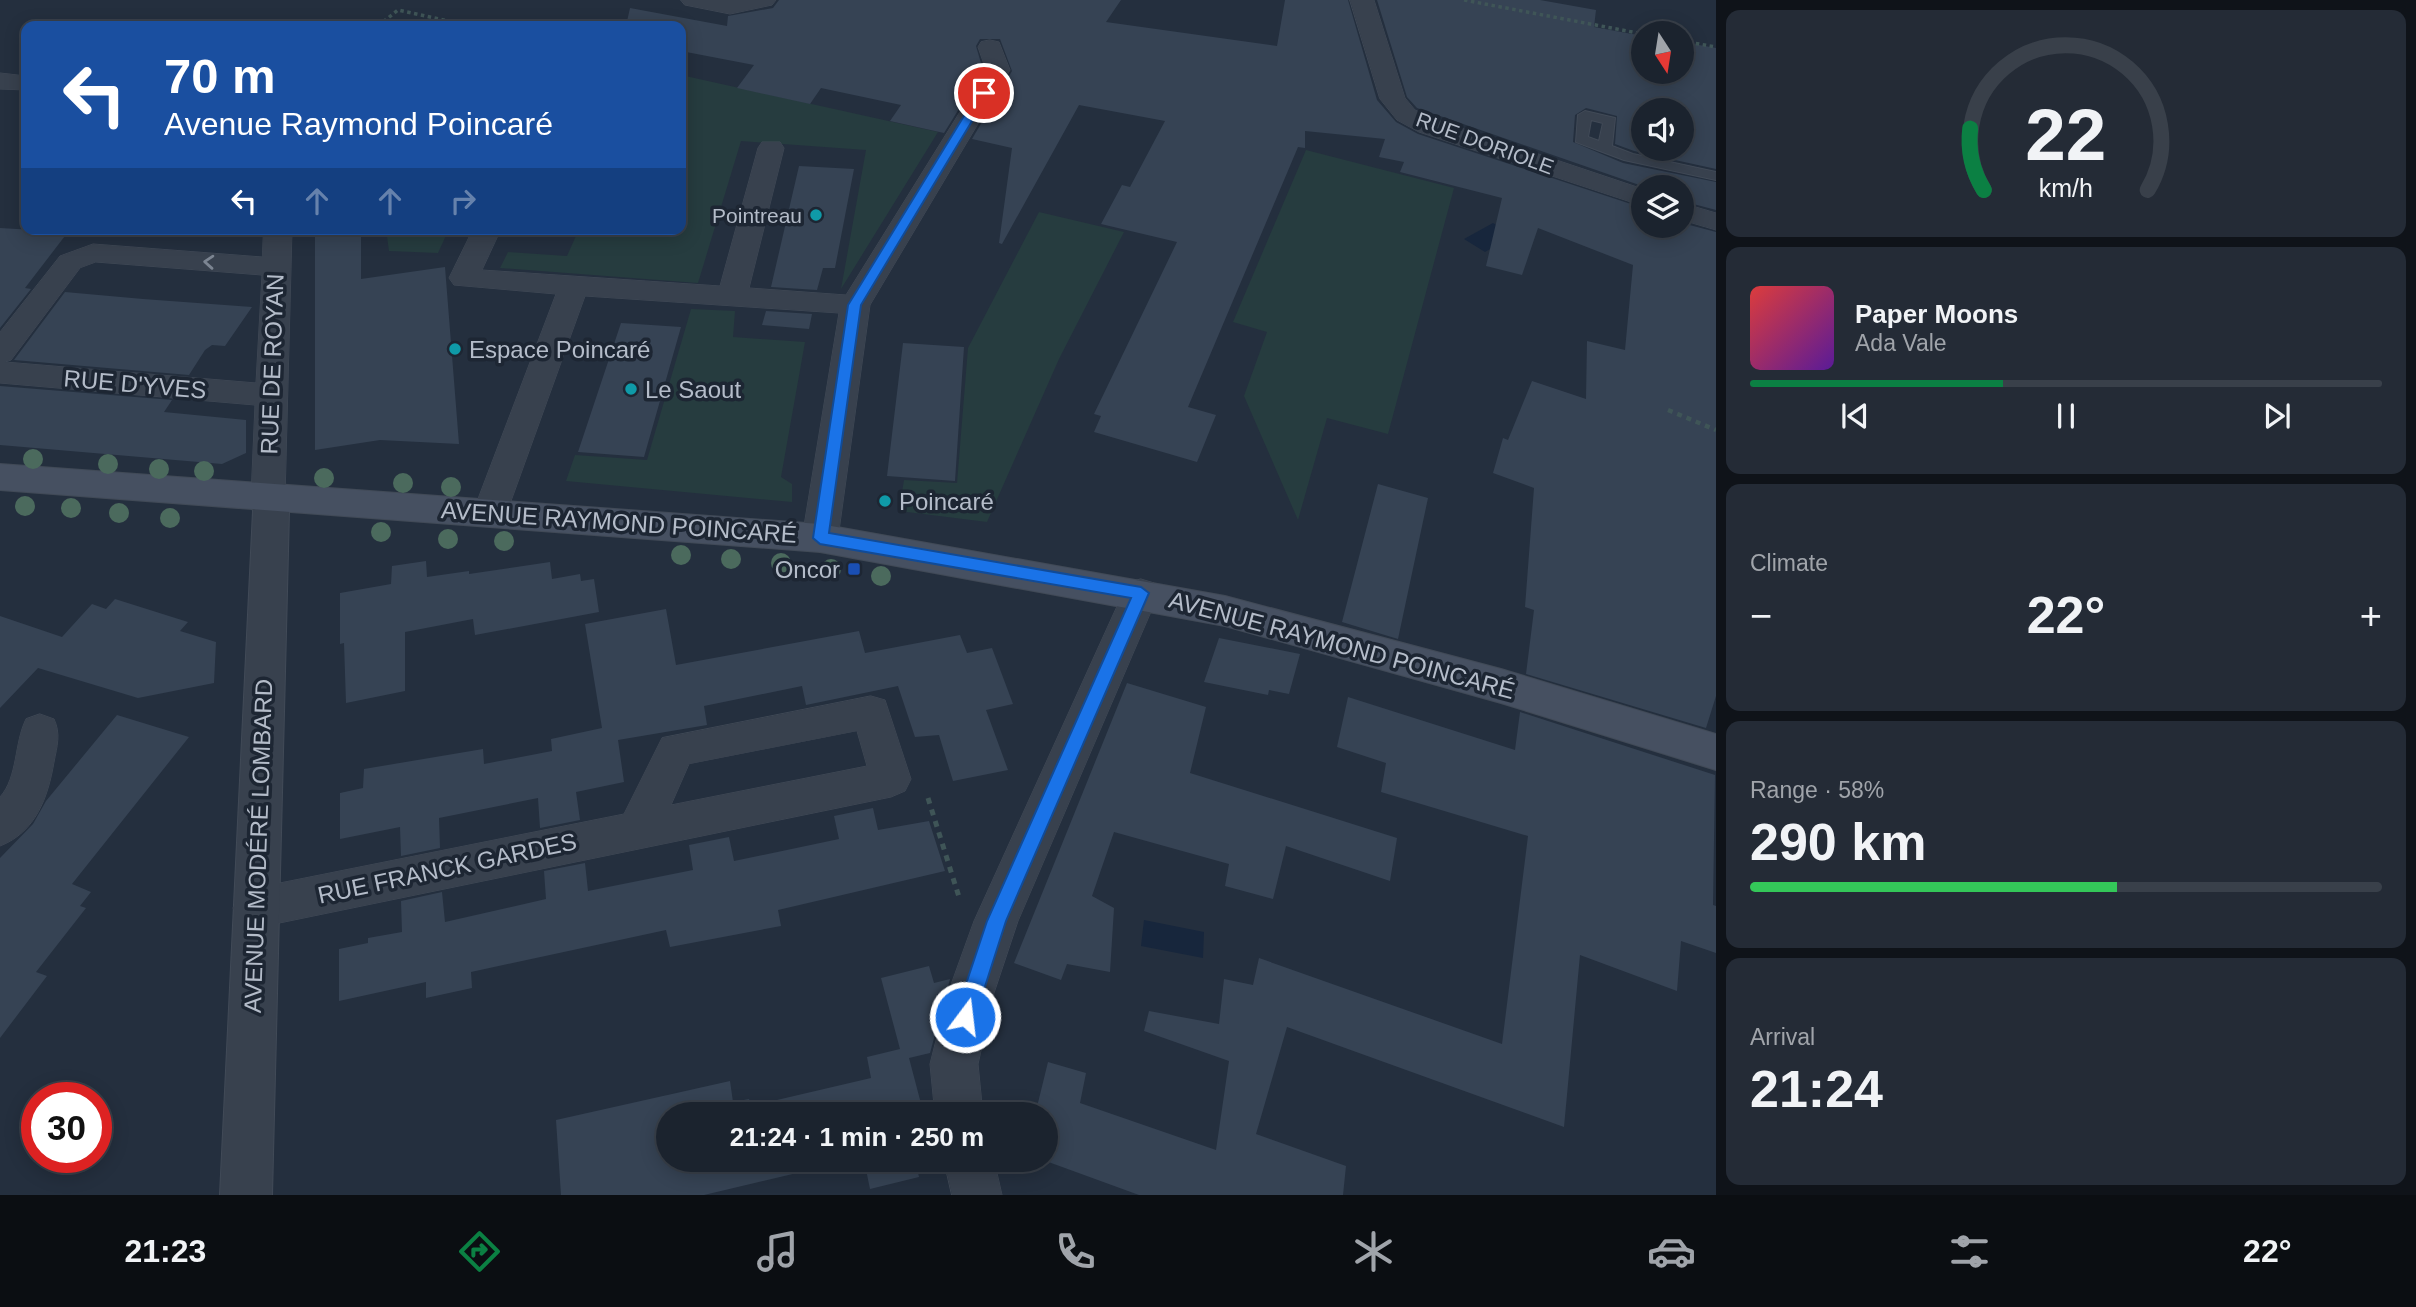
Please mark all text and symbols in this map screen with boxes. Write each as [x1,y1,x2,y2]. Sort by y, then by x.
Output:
north arrow [1631,21,1694,84]
map controls [1631,21,1694,238]
icon: left [49,49,140,140]
text: 70 m [164,49,276,103]
pin [954,63,1014,123]
icon: arrive [965,74,1003,112]
text: 22 [2026,94,2106,175]
button: sound [1631,98,1694,161]
text: Avenue Raymond Poincaré [164,106,553,142]
street label: RUE DORIOLE [1413,107,1557,179]
text: km/h [2039,173,2093,201]
button: layers [1631,175,1694,238]
icon: left [225,182,263,220]
icon: ahead [298,182,336,220]
icon: ahead [371,182,409,220]
icon: right [444,182,482,220]
place label: Pointreau [712,204,802,227]
marker: Pointreau [808,207,824,223]
one-way arrow [203,255,214,270]
street label: RUE DE ROYAN [255,273,289,455]
text: Paper Moons [1855,299,2018,329]
text: Ada Vale [1855,330,1947,356]
place label: Espace Poincaré [469,336,650,363]
marker: Espace Poincaré [447,341,463,357]
street label: RUE D'YVES [62,364,208,404]
place label: Le Saout [645,376,741,403]
marker: Le Saout [623,381,639,397]
icon: previous [1836,397,1874,435]
icon: pause [2047,397,2085,435]
icon: next [2258,397,2296,435]
place label: Poincaré [899,488,994,515]
marker: Poincaré [877,493,893,509]
street label: AVENUE RAYMOND POINCARÉ [440,496,798,548]
text: Climate [1750,550,1828,576]
place label: Oncor [775,556,840,583]
marker: Oncor [846,561,862,577]
street label: AVENUE RAYMOND POINCARÉ [1166,586,1518,704]
text: 22° [2027,586,2105,644]
text: − [1750,595,1772,637]
text: + [2360,595,2382,637]
street label: AVENUE MODÉRÉ LOMBARD [239,678,277,1014]
text: Range · 58% [1750,777,1884,803]
text: 290 km [1750,813,1926,871]
street label: RUE FRANCK GARDES [315,827,579,909]
position arrow [928,980,1002,1054]
text: Arrival [1750,1024,1815,1050]
text: 21:24 [1750,1060,1883,1118]
speed limit sign: 30 [21,1082,112,1173]
text: 21:24 · 1 min · 250 m [730,1122,984,1152]
icon: directions [455,1227,504,1276]
icon: music [753,1227,802,1276]
icon: phone [1051,1227,1100,1276]
icon: climate [1349,1227,1398,1276]
icon: car [1647,1227,1696,1276]
icon: filters [1945,1227,1994,1276]
text: 21:23 [124,1233,206,1269]
text: 22° [2243,1233,2292,1269]

